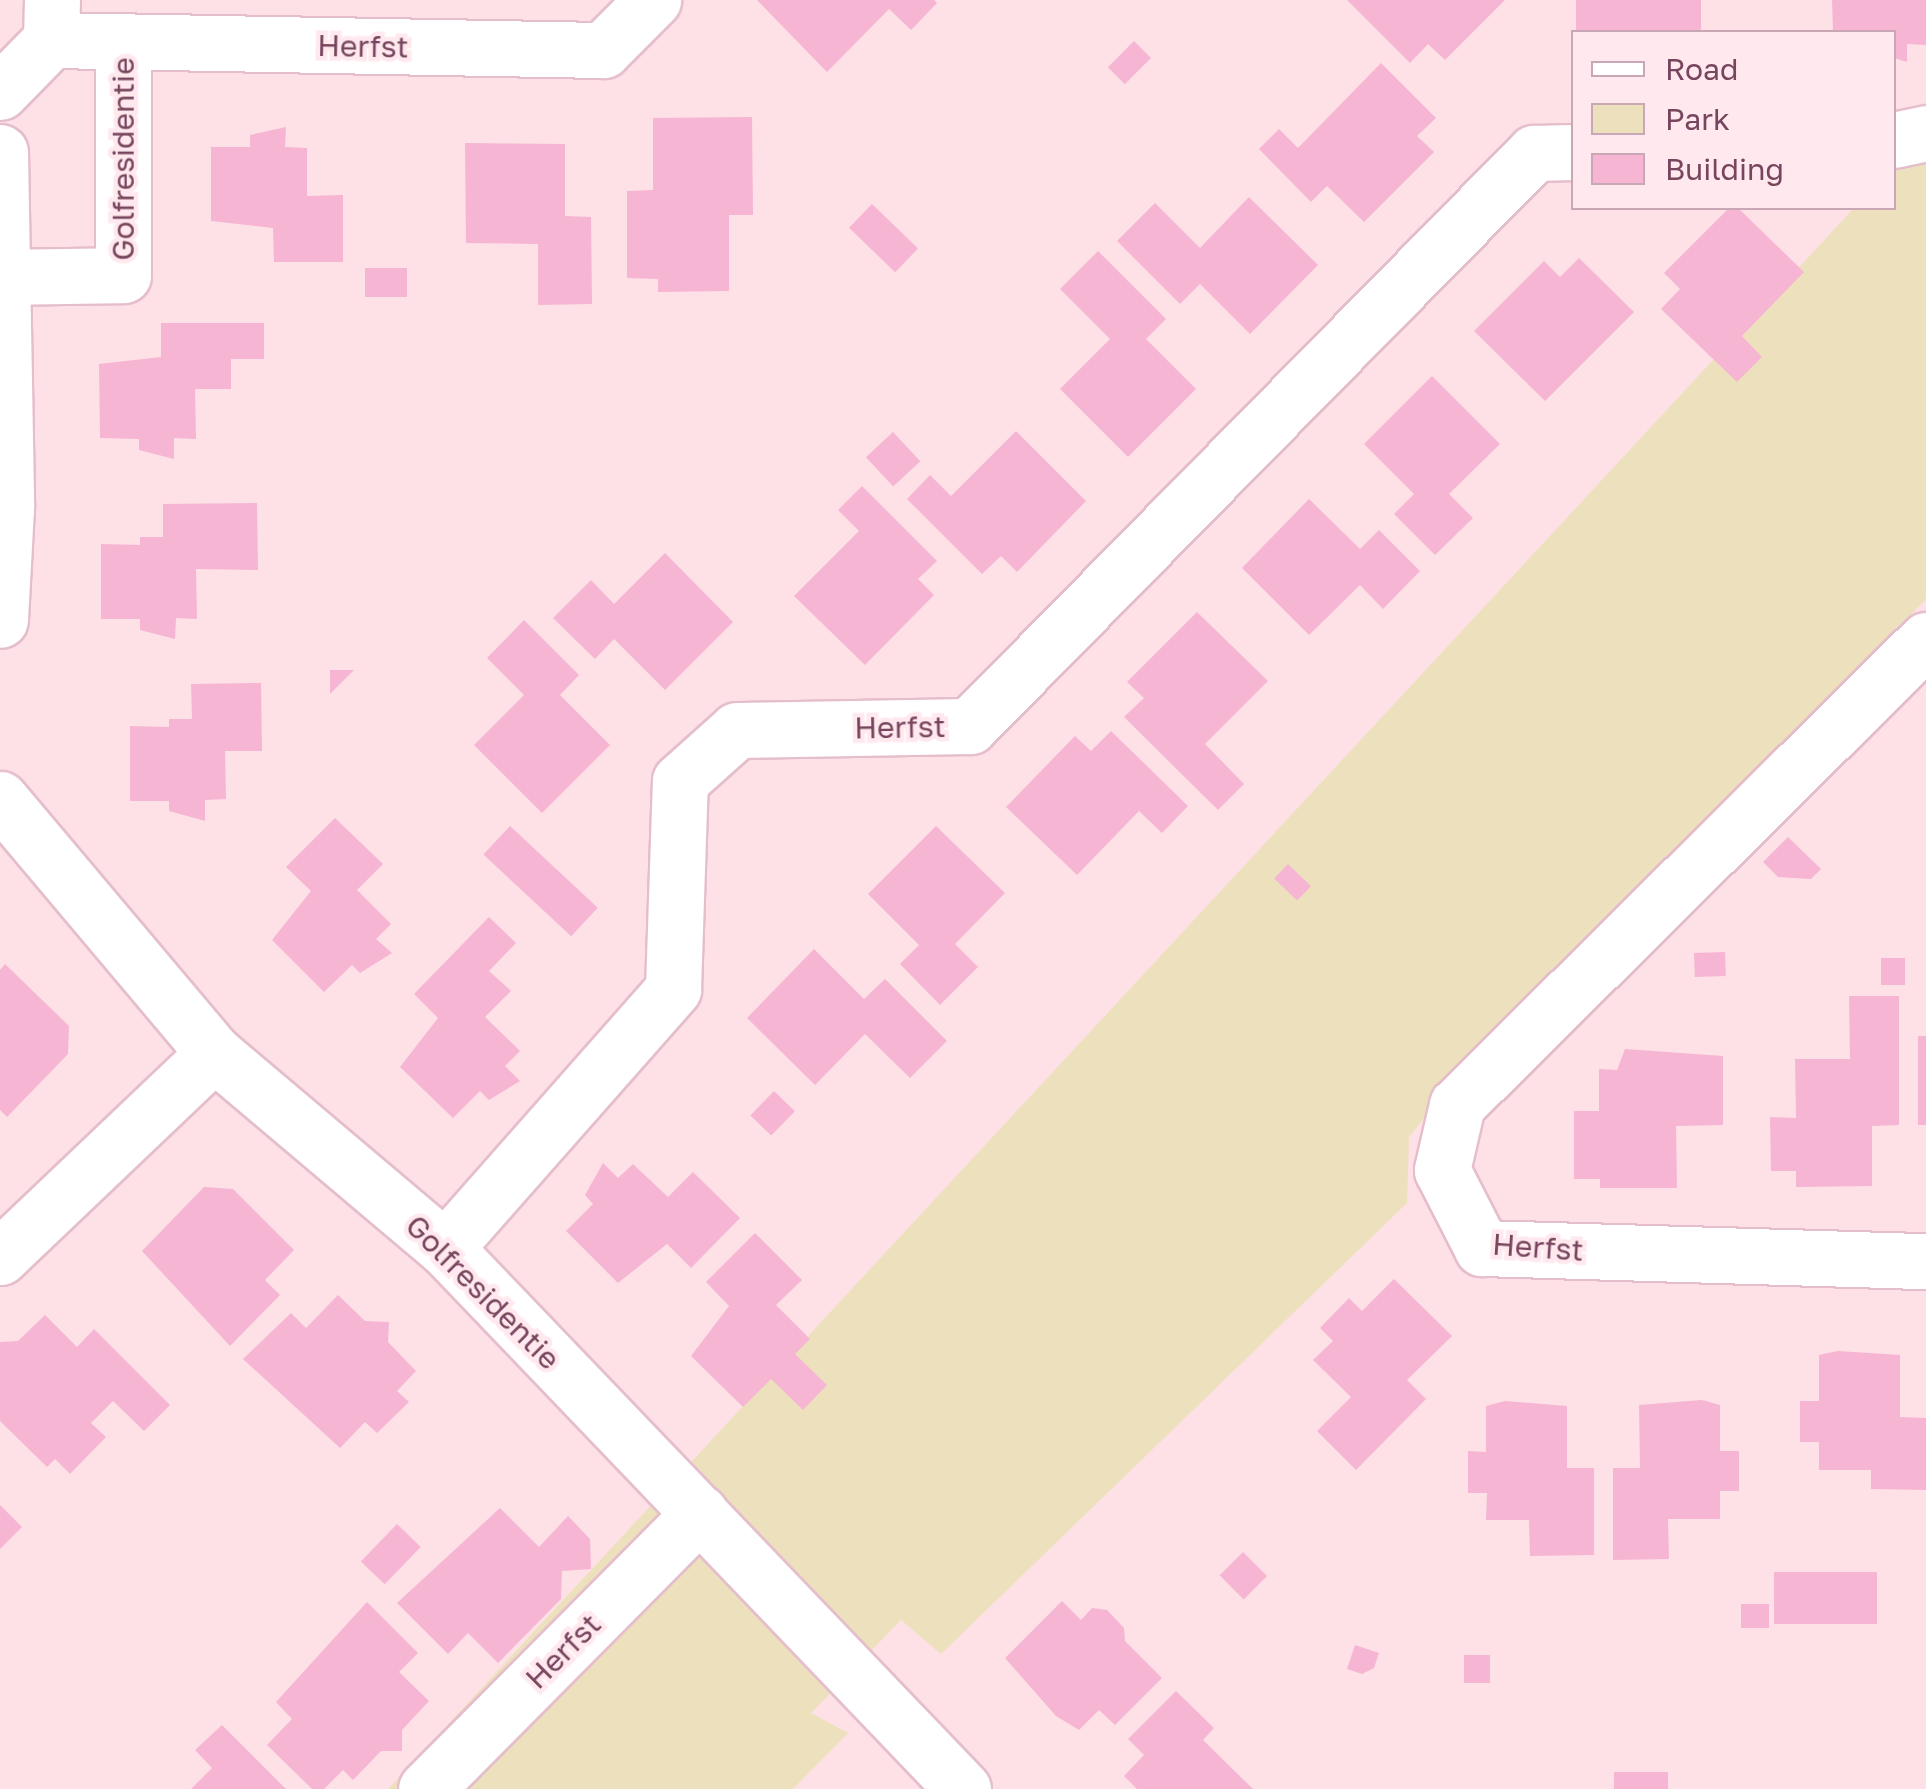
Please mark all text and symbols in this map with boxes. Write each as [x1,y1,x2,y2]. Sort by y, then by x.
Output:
street label: Herfst [317,27,409,65]
legend [1571,30,1896,210]
text: Road [1665,51,1739,87]
street label: Golfresidentie [105,57,141,261]
text: Park [1665,101,1730,137]
text: Building [1665,151,1784,187]
street label: Herfst [854,708,946,746]
street label: Golfresidentie [398,1207,568,1377]
street label: Herfst [1491,1226,1585,1268]
street label: Herfst [518,1606,608,1696]

